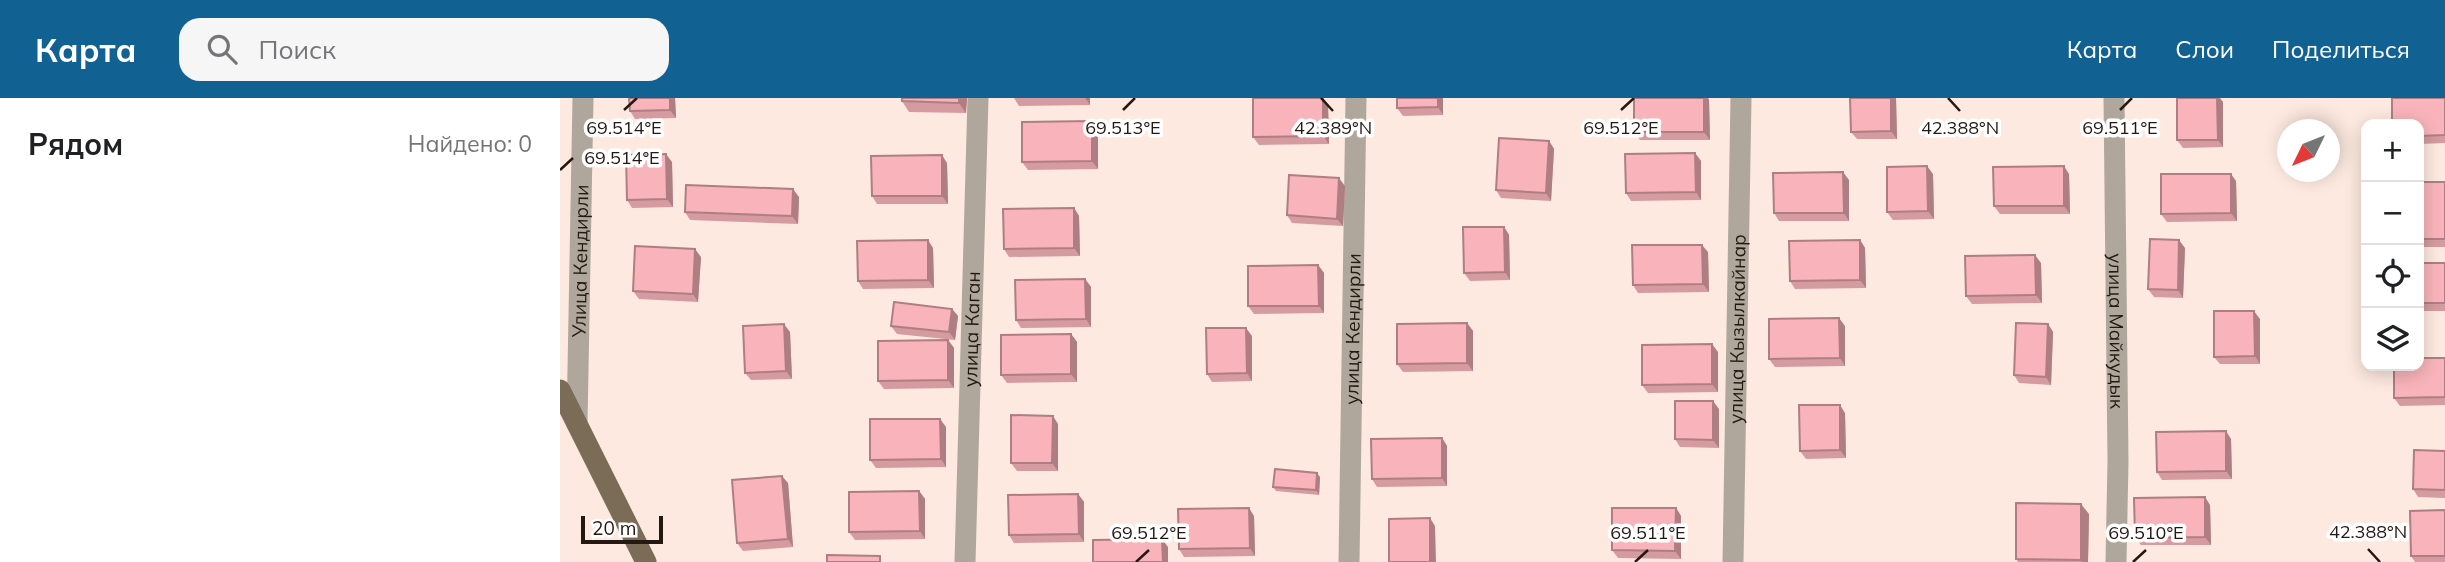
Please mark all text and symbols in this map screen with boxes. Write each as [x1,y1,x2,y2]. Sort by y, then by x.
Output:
search box [179,18,669,81]
text: Карта [35,29,137,70]
icon: search [203,30,241,68]
text: Поиск [259,33,336,66]
text: Карта [2067,34,2137,64]
text: Слои [2175,34,2234,64]
text: Поделиться [2272,34,2410,64]
text: 69.514°E [586,116,662,139]
text: 69.513°E [1085,116,1161,139]
text: 42.389°N [1294,116,1372,139]
text: 69.512°E [1583,116,1659,139]
text: 42.388°N [1921,116,1999,139]
text: 69.511°E [2082,116,2158,139]
north arrow [2277,119,2340,182]
map controls [2361,119,2424,371]
button: + [2361,119,2424,182]
text: Рядом [28,125,123,163]
text: Найдено: 0 [408,129,532,158]
text: 69.514°E [584,146,660,169]
button: − [2361,182,2424,245]
street label: Улица Кендирли [567,184,593,339]
street label: улица Кызылкайнар [1723,234,1751,424]
button: locate [2361,245,2424,308]
street label: улица Кендирли [1339,253,1366,405]
street label: улица Майкудык [2104,253,2129,410]
street label: улица Каган [958,271,985,387]
button: layers [2361,308,2424,371]
scale bar [581,513,663,545]
text: 20 m [592,516,636,540]
text: 42.388°N [2329,520,2407,543]
text: 69.512°E [1111,521,1187,544]
text: 69.511°E [1610,521,1686,544]
text: 69.510°E [2108,521,2184,544]

